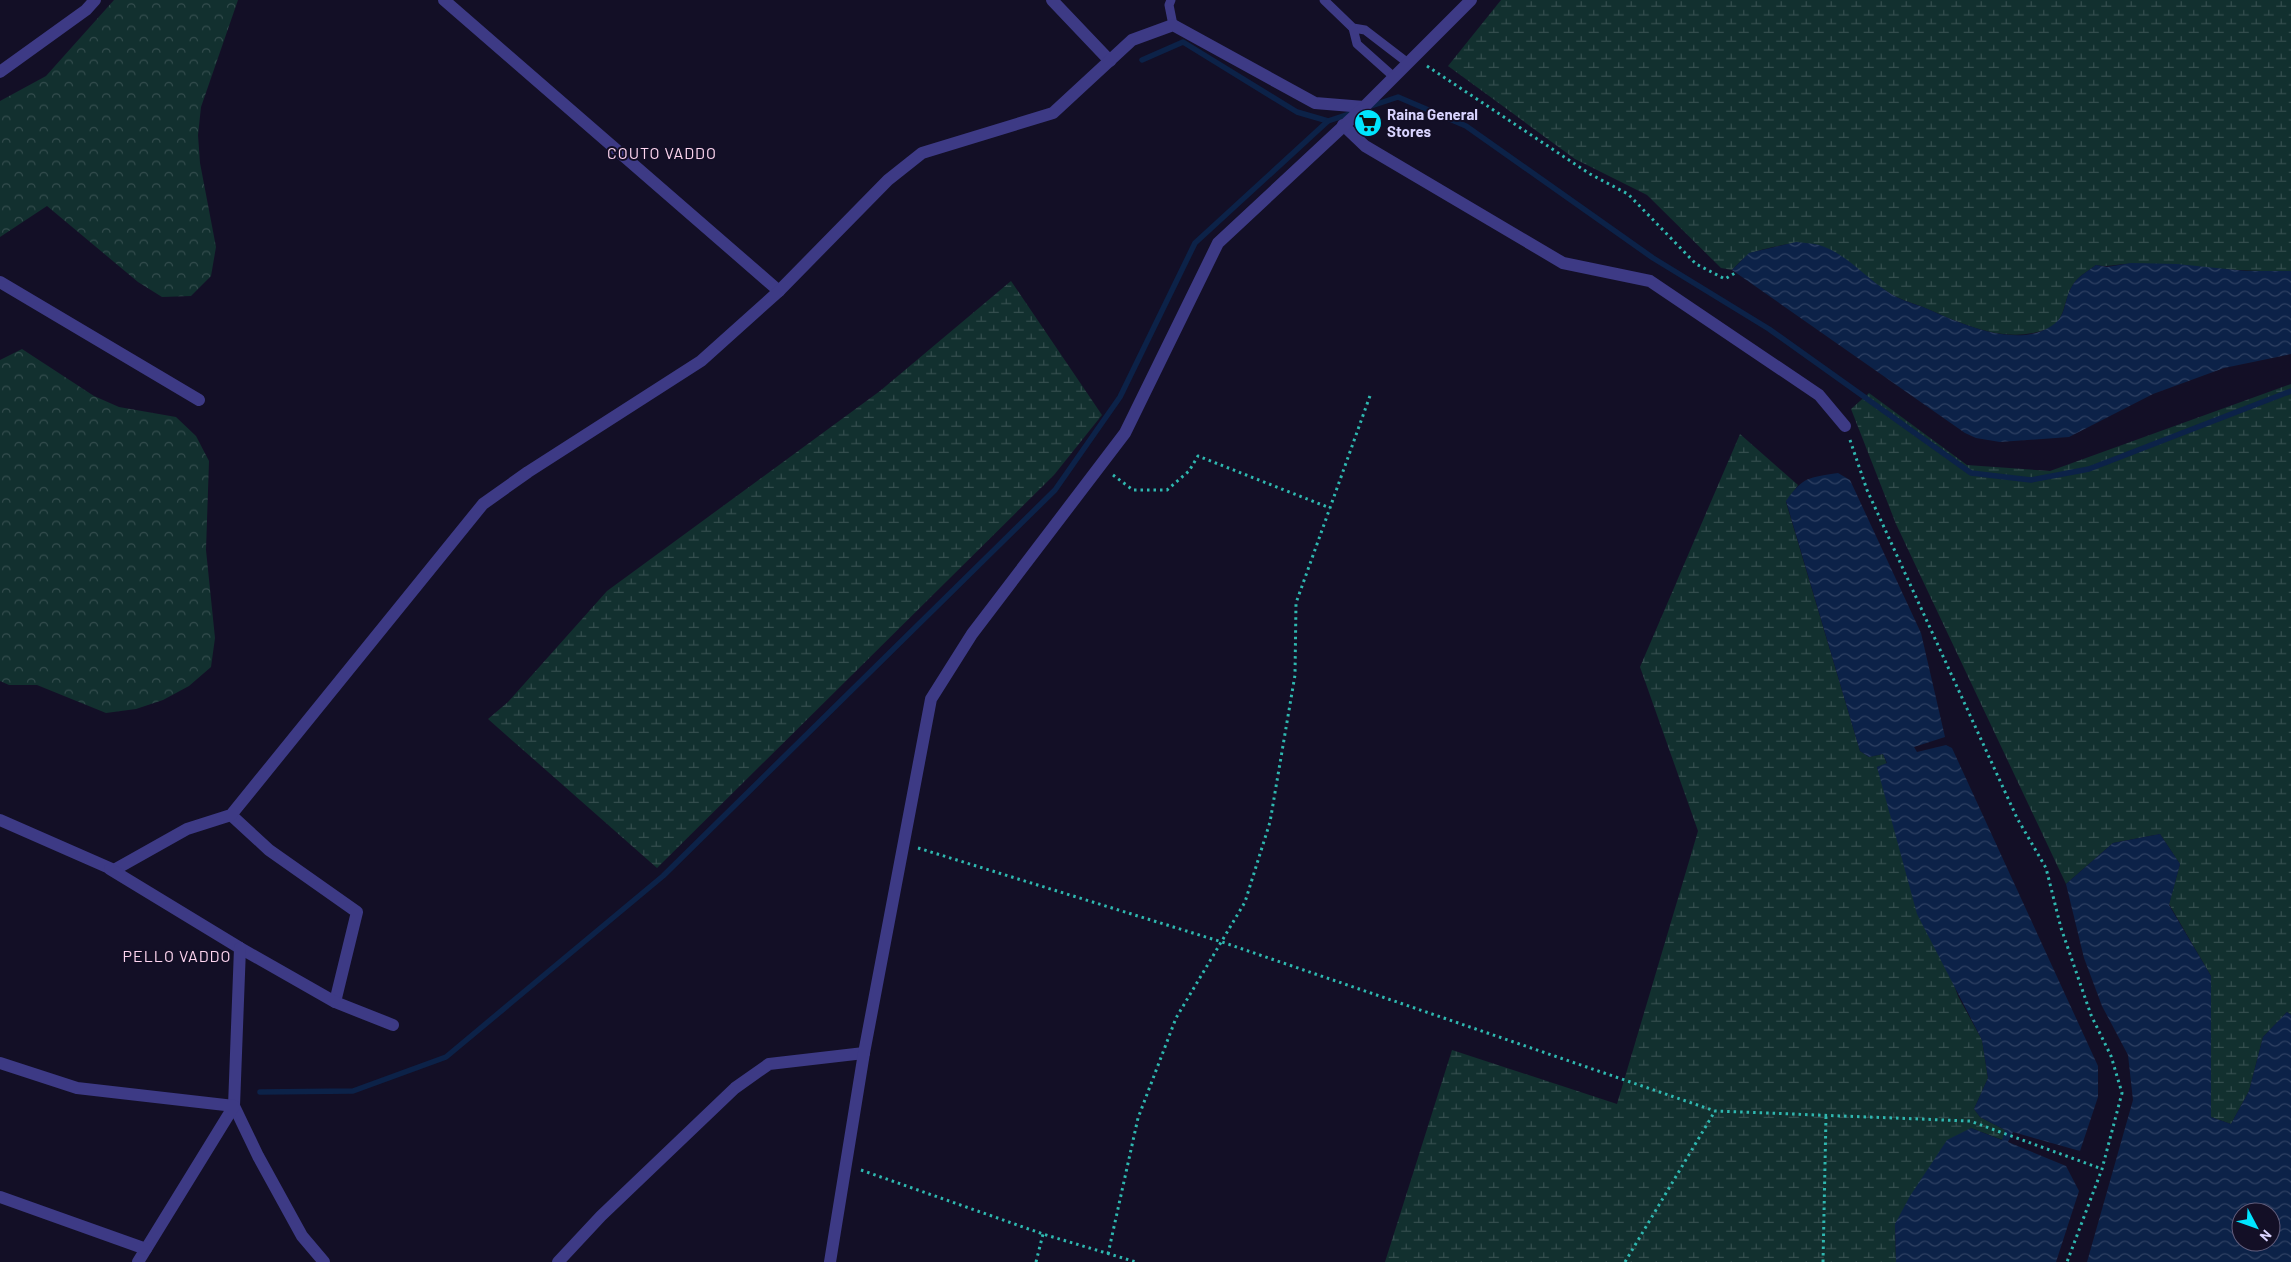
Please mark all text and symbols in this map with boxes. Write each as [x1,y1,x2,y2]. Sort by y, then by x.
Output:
place label: Raina General Stores [1387,105,1478,140]
supermarket icon: Raina General Stores [1353,108,1383,138]
district label: COUTO VADDO [607,143,717,162]
district label: PELLO VADDO [123,946,231,965]
north arrow [2231,1202,2281,1252]
text: N [2257,1227,2276,1245]

